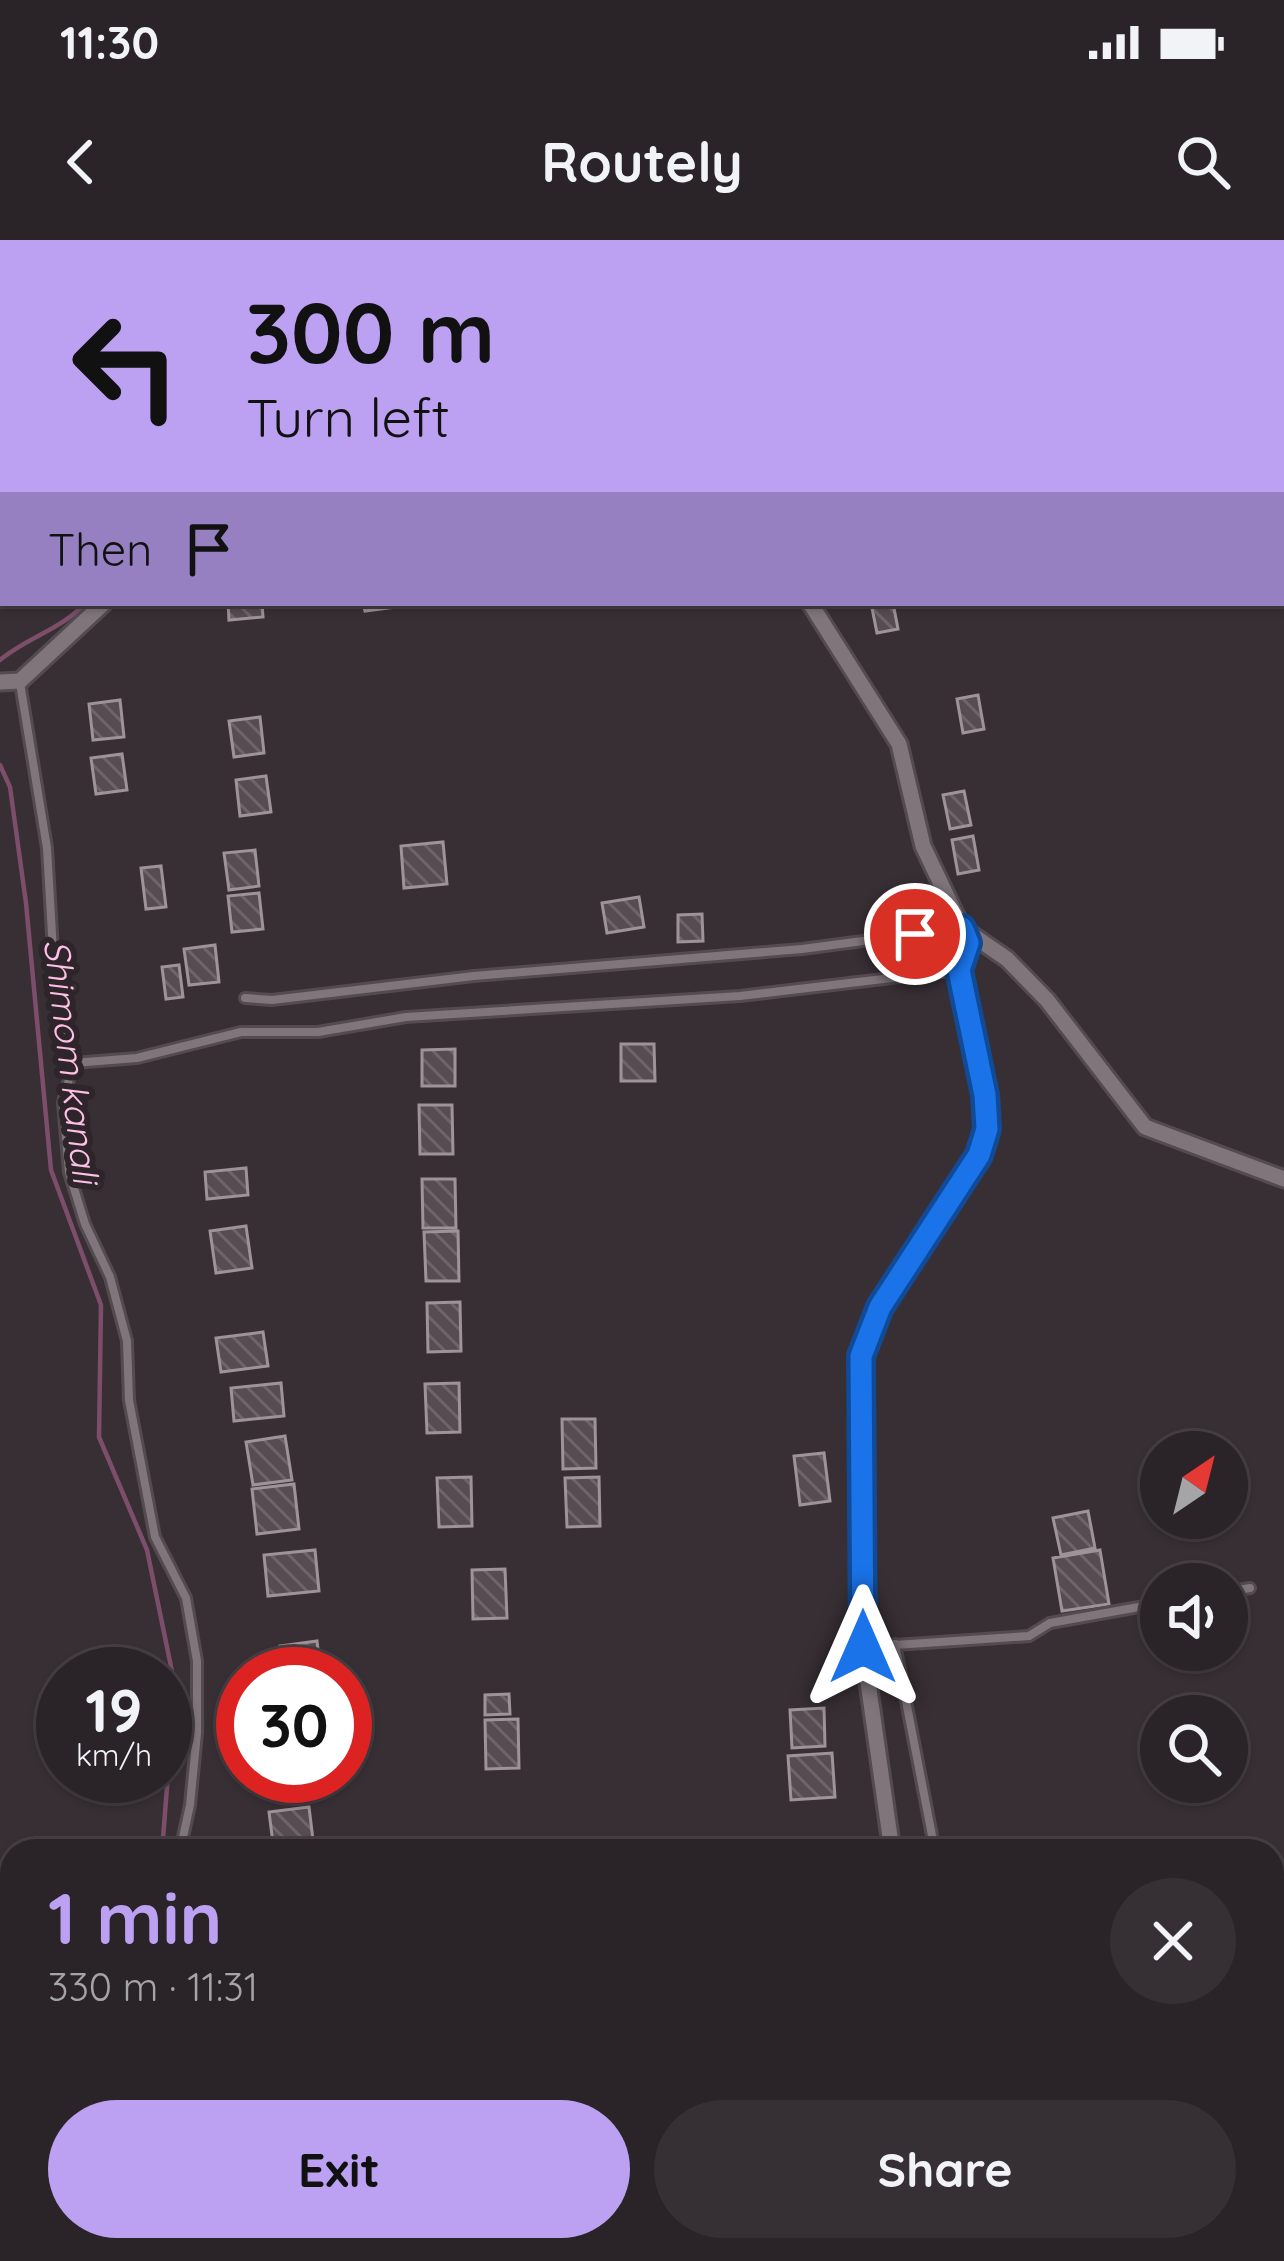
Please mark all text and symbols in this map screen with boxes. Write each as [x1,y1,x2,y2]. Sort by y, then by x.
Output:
text: 11:30 [60,14,159,70]
text: Routely [541,128,743,196]
icon: back [48,129,114,195]
icon: search [1170,129,1236,195]
text: 300 m [246,279,495,384]
icon: left [48,288,204,444]
text: Turn left [246,383,450,451]
icon: arrive [176,516,242,582]
text: Then [48,521,152,577]
pin [864,883,966,985]
icon: arrive [882,901,948,967]
water label: Shimom kanali [35,937,110,1190]
north arrow [1140,1431,1248,1539]
map controls [1140,1431,1248,1803]
button: sound [1140,1563,1248,1671]
position arrow [800,1584,926,1710]
speed limit sign: 30 [216,1647,372,1803]
text: 19 [85,1672,143,1747]
button: search [1140,1695,1248,1803]
text: km/h [76,1736,152,1774]
text: 1 min [48,1872,222,1962]
button: close [1110,1878,1236,2004]
text: 330 m · 11:31 [48,1962,258,2011]
button: Exit [48,2100,630,2238]
button: Share [654,2100,1236,2238]

